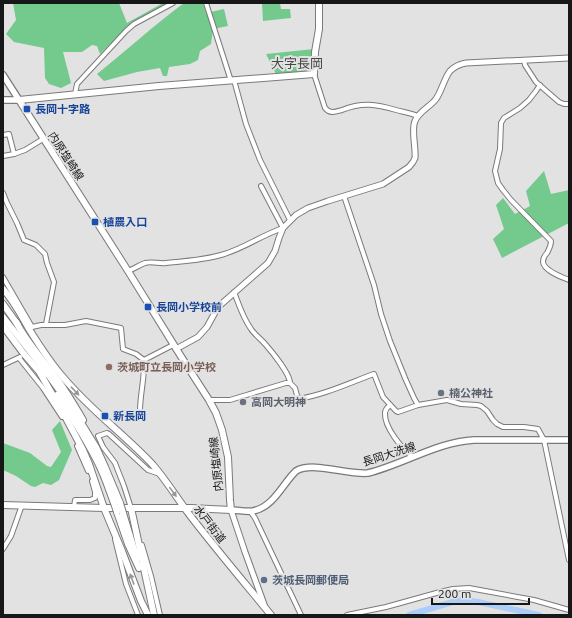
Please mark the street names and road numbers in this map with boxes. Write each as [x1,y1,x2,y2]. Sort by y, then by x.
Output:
street label: 内原塩崎線 [46,130,86,182]
street label: 内原塩崎線 [207,436,225,492]
street label: 長岡大洗線 [361,440,417,468]
street label: 水戸街道 [192,503,228,545]

